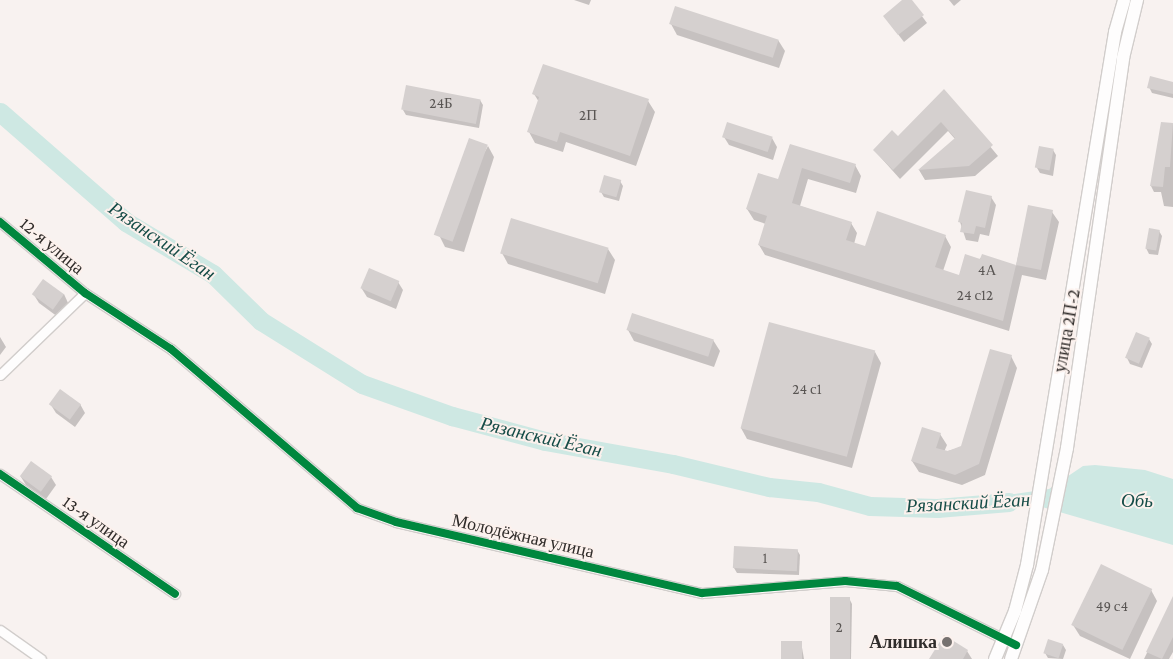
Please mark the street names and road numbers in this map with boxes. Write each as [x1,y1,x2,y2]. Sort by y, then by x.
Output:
street label: 12-я улица [15,213,89,279]
street label: улица 2П-2 [1049,288,1085,374]
street label: 13-я улица [58,491,134,553]
street label: Молодёжная улица [450,509,596,563]

